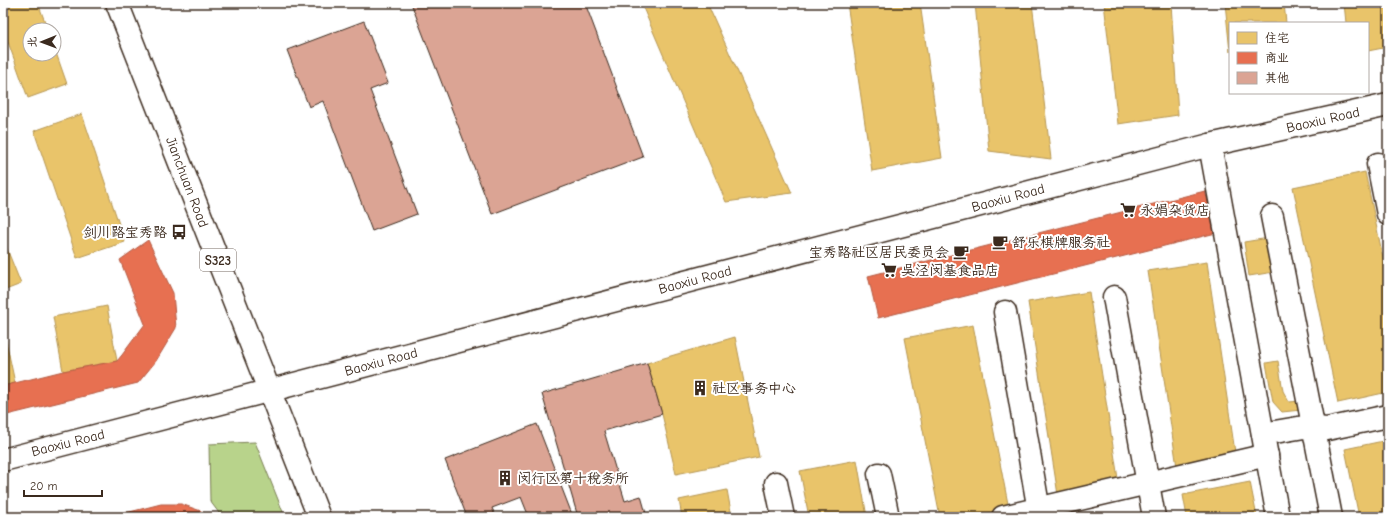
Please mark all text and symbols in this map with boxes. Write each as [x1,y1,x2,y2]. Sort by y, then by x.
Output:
north arrow [22,22,62,62]
legend [1229,22,1369,94]
text: 住宅 [1265,31,1289,45]
text: 北 [26,37,39,48]
text: 商业 [1265,51,1289,65]
text: 其他 [1265,71,1289,85]
street label: Baoxiu Road [1285,103,1361,137]
street label: Jianchuan Road [162,134,212,230]
street label: Baoxiu Road [970,180,1046,216]
supermarket icon: 永娟杂货店 [1119,201,1137,219]
place label: 永娟杂货店 [1140,202,1210,219]
bus stop icon: 剑川路宝秀路 [170,223,188,241]
place label: 剑川路宝秀路 [83,224,167,241]
cafe icon: 舒乐棋牌服务社 [991,233,1009,251]
place label: 舒乐棋牌服务社 [1012,234,1110,251]
cafe icon: 宝秀路社区居民委员会 [952,243,970,261]
place label: 宝秀路社区居民委员会 [809,244,949,261]
road number: S323 [200,249,236,271]
supermarket icon: 吴泾闵基食品店 [880,261,898,279]
street label: Baoxiu Road [657,262,733,298]
place label: 吴泾闵基食品店 [901,262,999,279]
street label: Baoxiu Road [343,344,419,380]
building icon: 社区事务中心 [691,379,709,397]
place label: 社区事务中心 [712,380,796,397]
street label: Baoxiu Road [30,426,106,460]
building icon: 闵行区第十税务所 [496,469,514,487]
place label: 闵行区第十税务所 [517,470,629,487]
scale bar [24,472,102,498]
text: 20 m [30,479,58,493]

